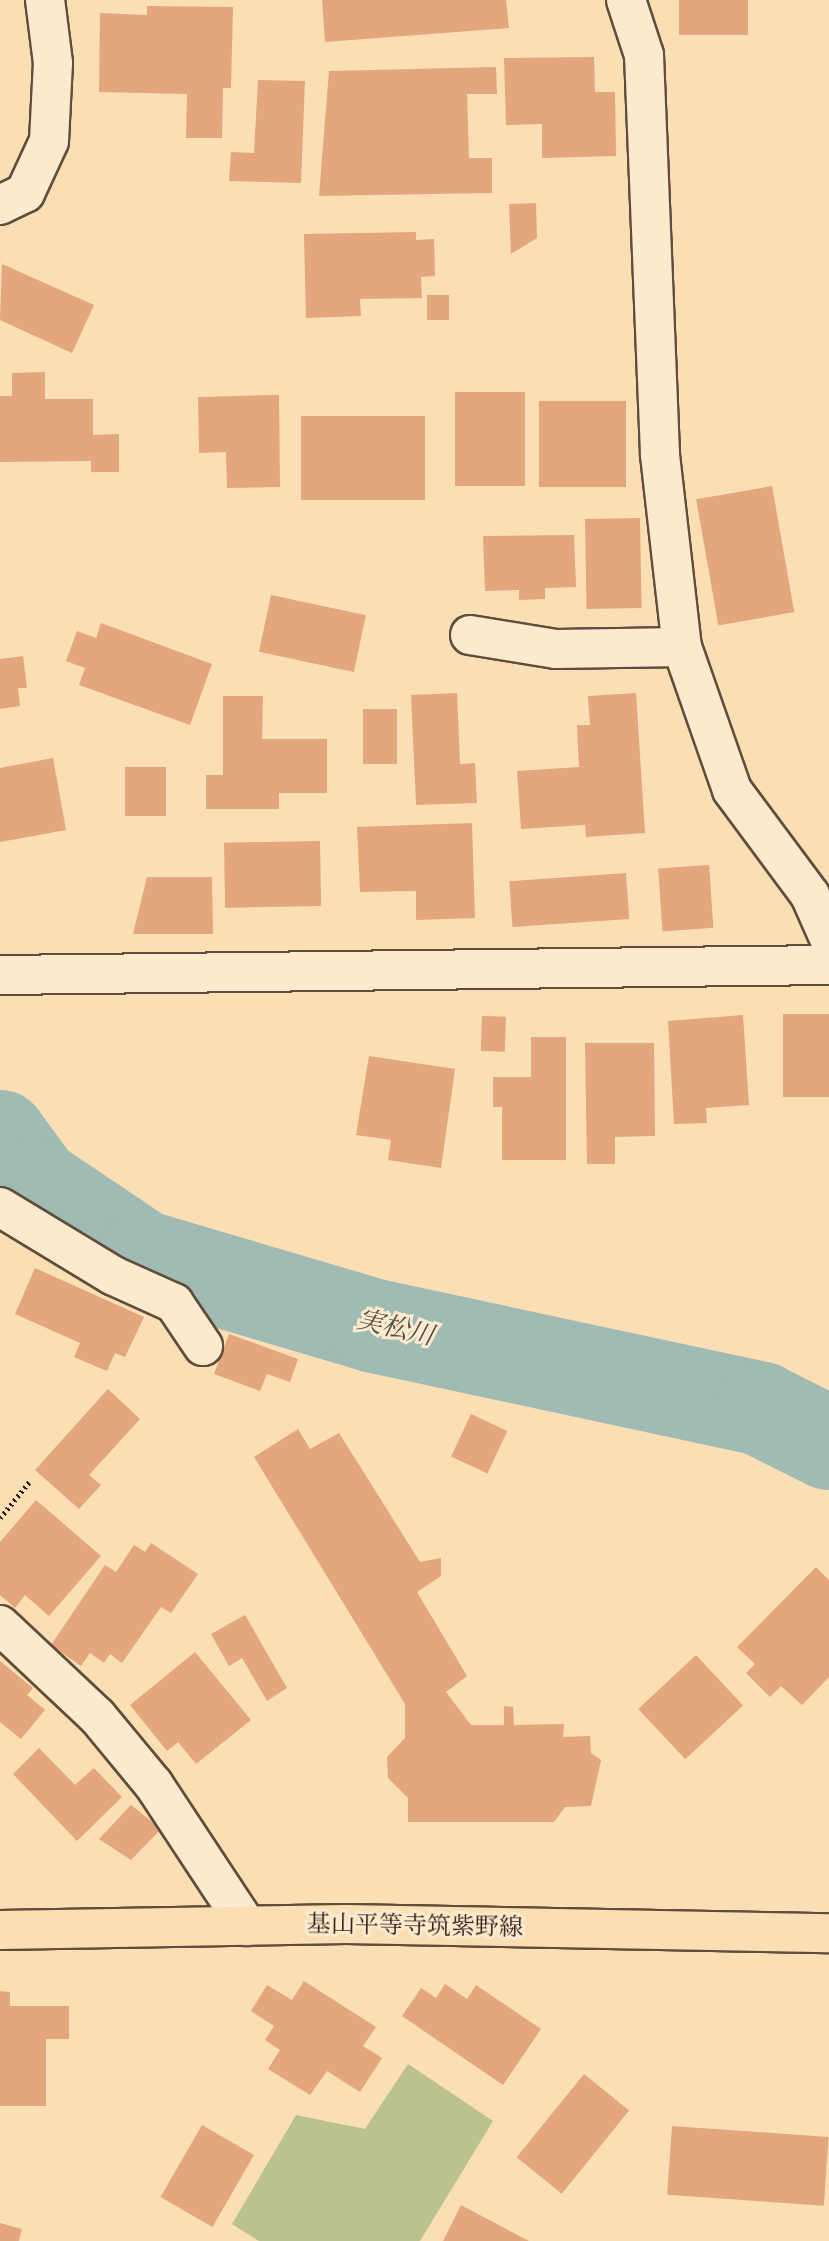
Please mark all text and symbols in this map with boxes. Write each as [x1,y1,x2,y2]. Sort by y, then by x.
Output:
water label: 実松川 [353,1305,437,1353]
street label: 基山平等寺筑紫野線 [307,1910,523,1942]

